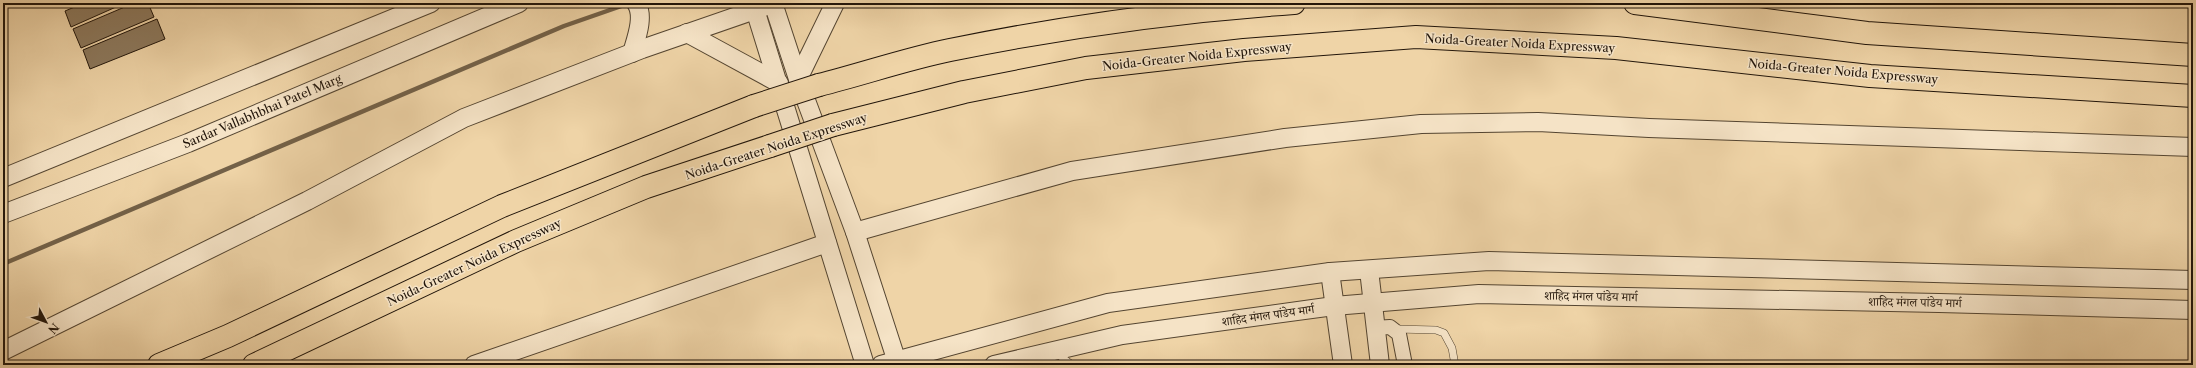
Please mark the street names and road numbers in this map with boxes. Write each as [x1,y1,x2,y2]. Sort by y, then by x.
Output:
street label: Noida-Greater Noida Expressway [1424,31,1616,55]
street label: Noida-Greater Noida Expressway [1101,39,1293,73]
street label: Noida-Greater Noida Expressway [1747,55,1939,87]
street label: Sardar Vallabhbhai Patel Marg [180,70,344,151]
street label: Noida-Greater Noida Expressway [683,109,869,183]
street label: Noida-Greater Noida Expressway [384,215,564,309]
street label: शाहिद मंगल पांडेय मार्ग [1544,288,1639,304]
street label: शाहिद मंगल पांडेय मार्ग [1868,294,1963,310]
street label: शाहिद मंगल पांडेय मार्ग [1221,301,1316,329]

